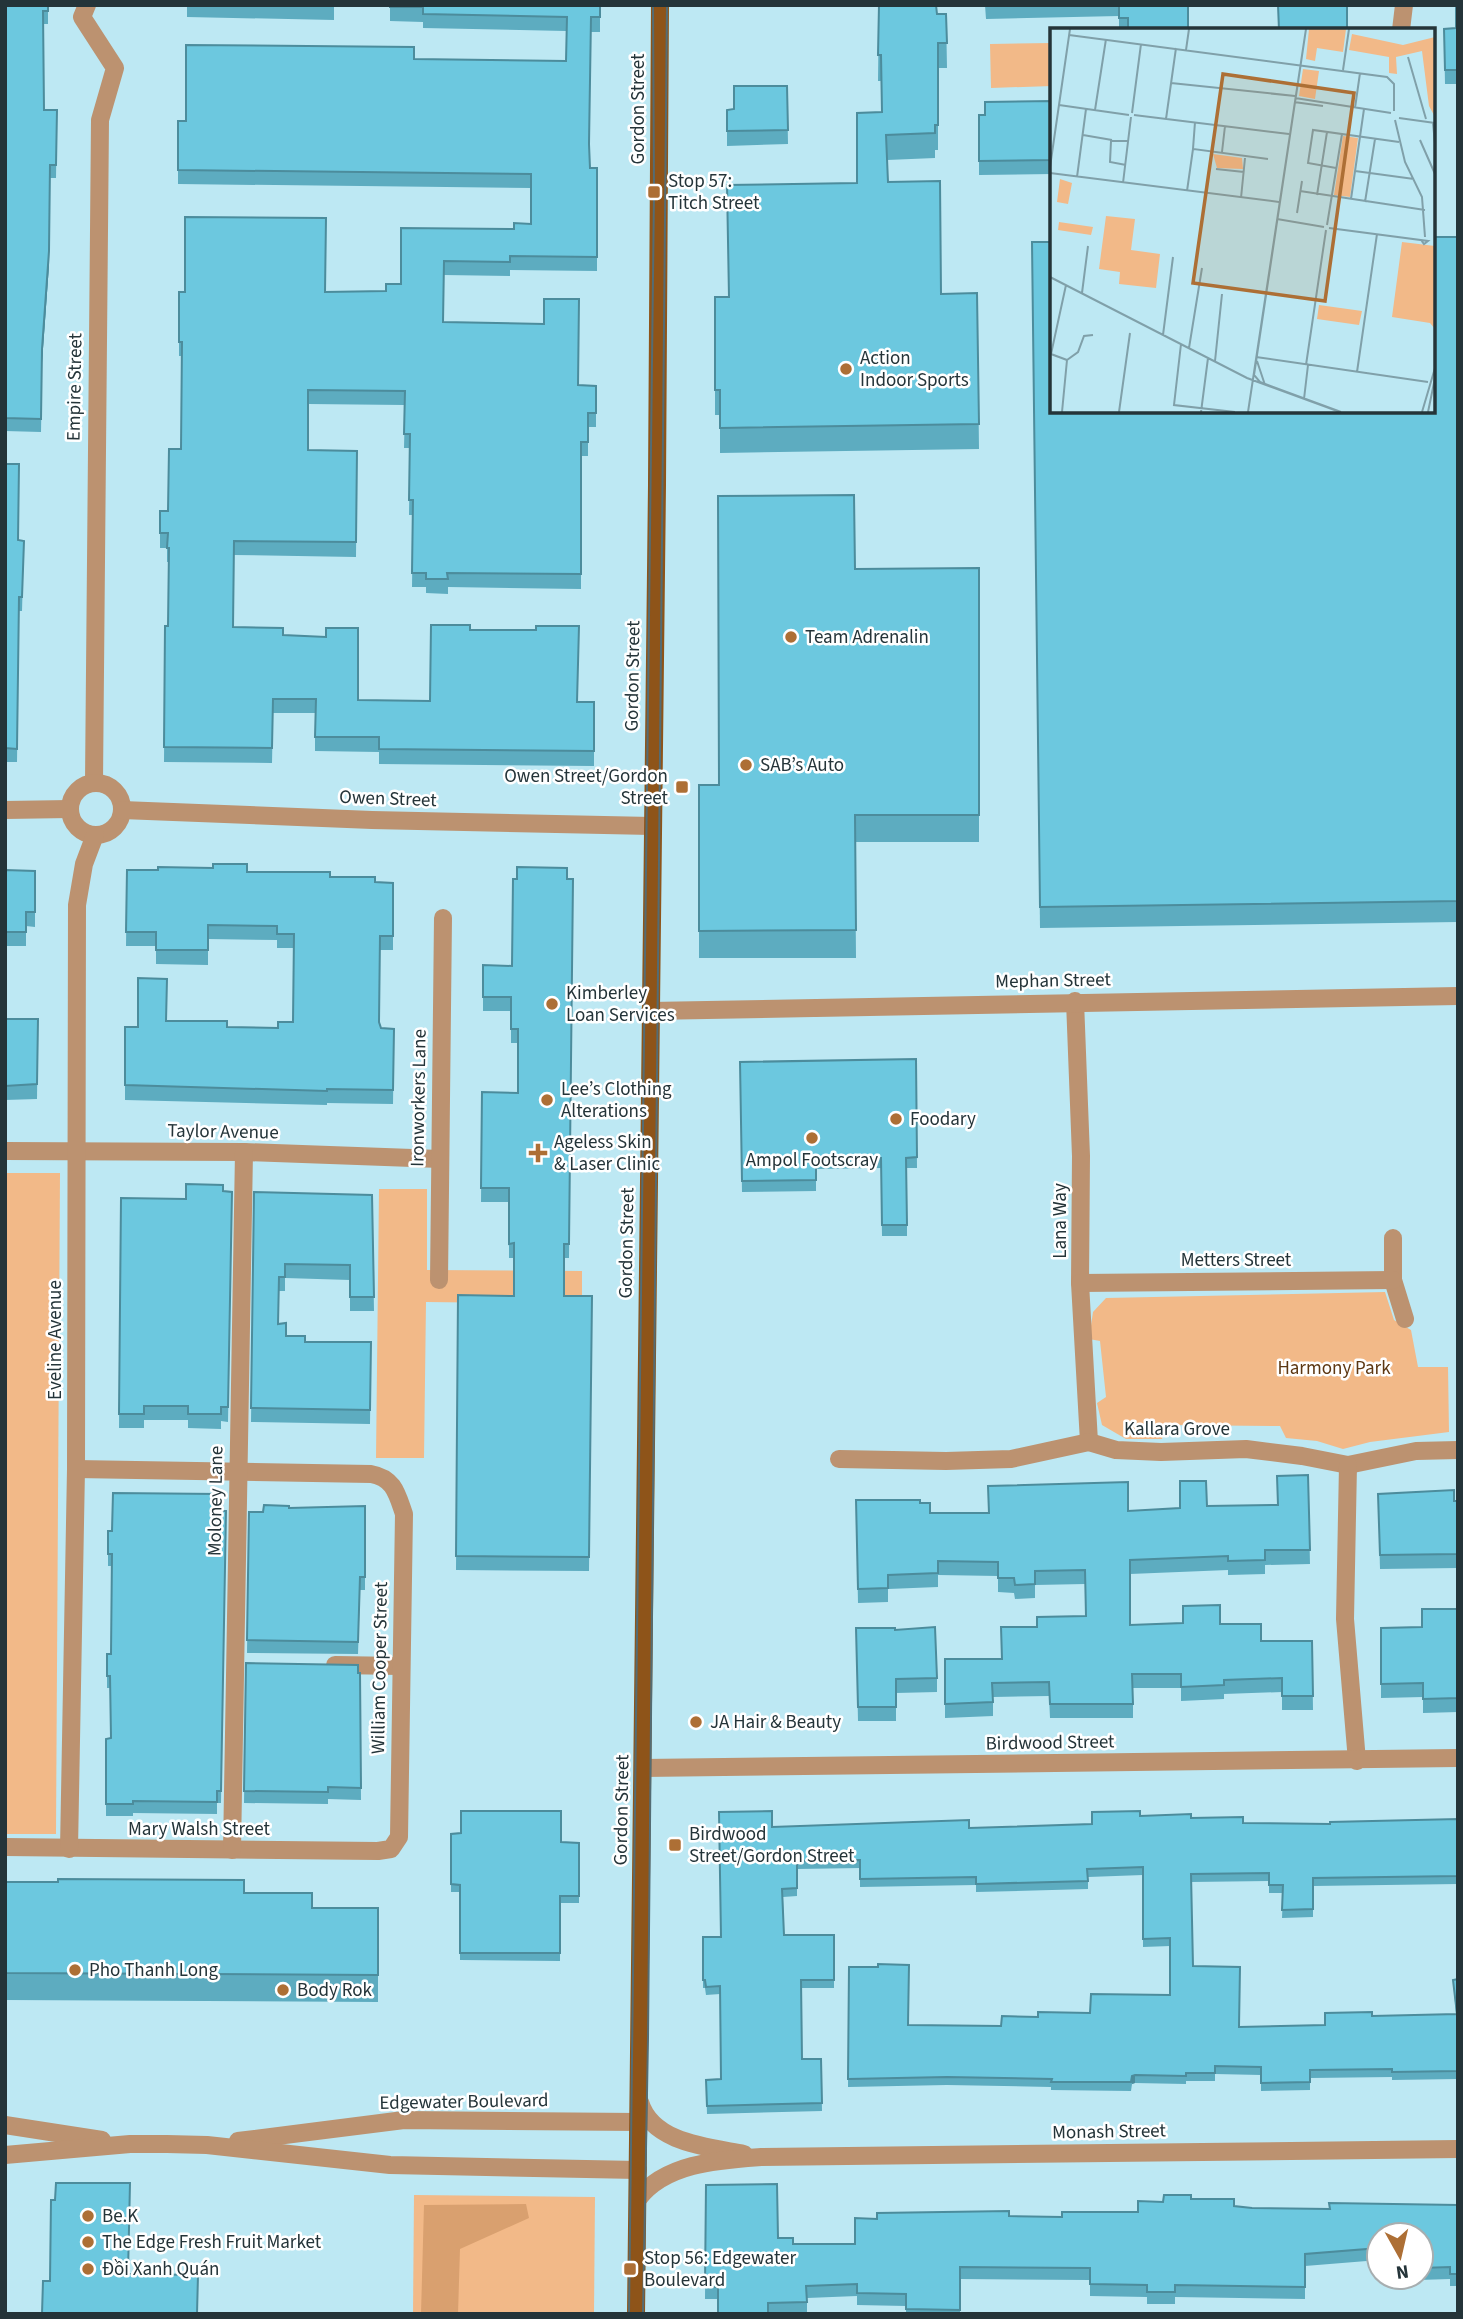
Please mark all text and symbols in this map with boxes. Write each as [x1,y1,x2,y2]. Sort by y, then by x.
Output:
inset map [1050,28,1435,413]
street label: Gordon Street [625,53,652,165]
place label: Stop 57: Titch Street [668,168,760,217]
marker: Stop 57: Titch Street [646,184,662,200]
street label: Empire Street [61,332,89,441]
place label: Action Indoor Sports [860,345,969,394]
marker: Action Indoor Sports [838,361,854,377]
street label: Gordon Street [619,620,647,732]
place label: Team Adrenalin [805,624,929,651]
marker: Team Adrenalin [783,629,799,645]
place label: SAB’s Auto [760,752,844,779]
marker: SAB’s Auto [738,757,754,773]
place label: Owen Street/Gordon Street [504,763,669,812]
marker: Owen Street/Gordon Street [674,779,690,795]
street label: Owen Street [339,784,438,814]
street label: Mephan Street [995,966,1112,996]
place label: Kimberley Loan Services [566,980,675,1029]
marker: Kimberley Loan Services [544,996,560,1012]
street label: Ironworkers Lane [404,1029,434,1167]
place label: Lee’s Clothing Alterations [561,1076,672,1125]
marker: Lee’s Clothing Alterations [539,1092,555,1108]
place label: Foodary [910,1106,976,1133]
marker: Foodary [888,1111,904,1127]
street label: Taylor Avenue [167,1118,279,1146]
place label: Ageless Skin & Laser Clinic [554,1129,660,1178]
marker: Ampol Footscray [804,1130,820,1146]
marker: Ageless Skin & Laser Clinic [528,1143,548,1163]
place label: Ampol Footscray [746,1147,878,1174]
street label: Lana Way [1047,1183,1074,1259]
street label: Gordon Street [613,1187,641,1299]
street label: Metters Street [1181,1247,1292,1274]
street label: Eveline Avenue [42,1280,69,1400]
park label: Harmony Park [1277,1355,1391,1382]
street label: Kallara Grove [1124,1416,1230,1443]
street label: Moloney Lane [202,1446,230,1556]
street label: William Cooper Street [365,1581,395,1754]
place label: JA Hair & Beauty [710,1709,841,1736]
marker: JA Hair & Beauty [688,1714,704,1730]
street label: Birdwood Street [985,1728,1115,1758]
street label: Gordon Street [608,1754,636,1866]
street label: Mary Walsh Street [128,1816,271,1843]
place label: Birdwood Street/Gordon Street [689,1821,855,1870]
marker: Birdwood Street/Gordon Street [667,1837,683,1853]
place label: Pho Thanh Long [89,1957,219,1984]
marker: Pho Thanh Long [67,1962,83,1978]
place label: Body Rok [297,1977,373,2004]
marker: Body Rok [275,1982,291,1998]
street label: Edgewater Boulevard [379,2087,549,2117]
street label: Monash Street [1052,2117,1167,2146]
place label: Be.K [102,2203,138,2230]
marker: Be.K [80,2208,96,2224]
north arrow [1365,2221,1435,2291]
place label: The Edge Fresh Fruit Market [102,2229,322,2256]
marker: The Edge Fresh Fruit Market [80,2234,96,2250]
place label: Stop 56: Edgewater Boulevard [644,2245,796,2294]
place label: Đồi Xanh Quán [102,2256,219,2283]
text: N [1394,2257,1410,2286]
marker: Đồi Xanh Quán [80,2261,96,2277]
marker: Stop 56: Edgewater Boulevard [622,2261,638,2277]

